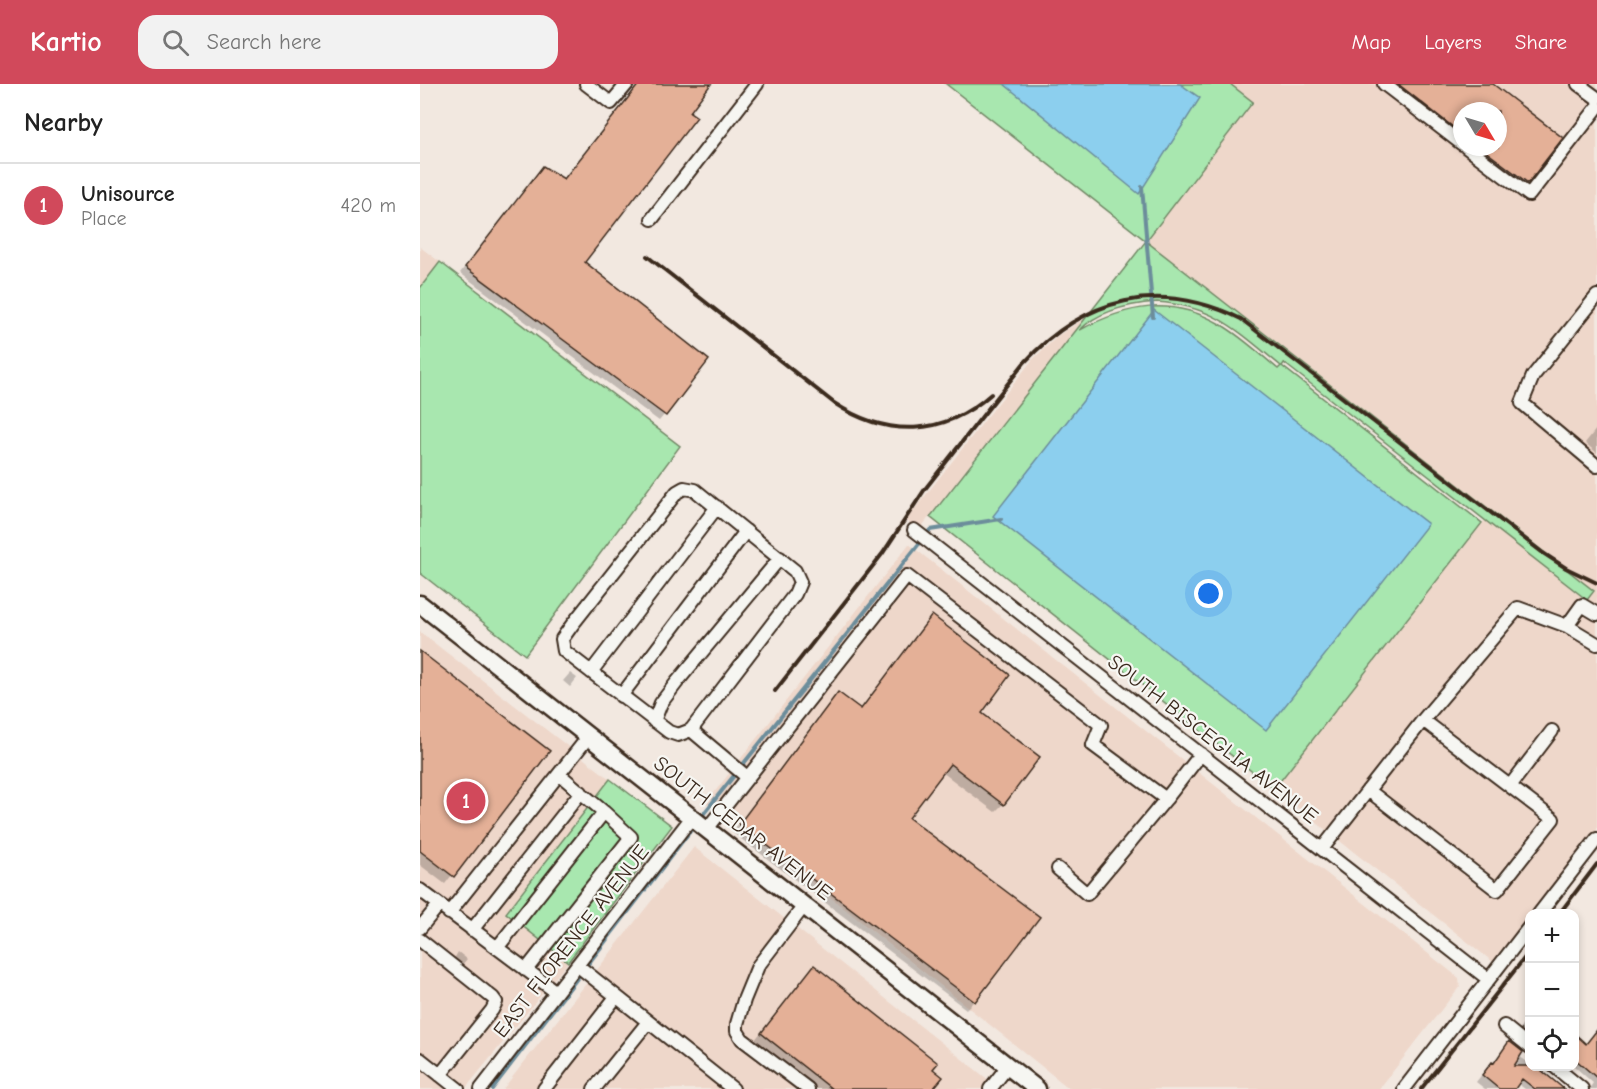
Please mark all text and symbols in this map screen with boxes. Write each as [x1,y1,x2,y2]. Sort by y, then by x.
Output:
search box [138,15,558,69]
text: Kartio [30,26,102,58]
icon: search [159,26,192,59]
text: Search here [207,29,321,55]
text: Map [1352,30,1391,54]
text: Layers [1424,30,1482,54]
text: Share [1515,30,1567,54]
north arrow [1453,102,1507,156]
text: Nearby [24,108,103,138]
text: Unisource [81,181,174,207]
text: 1 [40,194,47,217]
text: 420 m [340,194,396,217]
text: Place [81,207,127,230]
your location [1194,579,1223,608]
street label: SOUTH BISCEGLIA AVENUE [1103,649,1323,829]
street label: SOUTH CEDAR AVENUE [649,751,837,905]
pin: 1 [446,778,486,824]
street label: EAST FLORENCE AVENUE [488,840,654,1042]
map controls [1525,909,1579,1071]
button: + [1525,909,1579,963]
button: − [1525,963,1579,1017]
button: locate [1525,1017,1579,1071]

